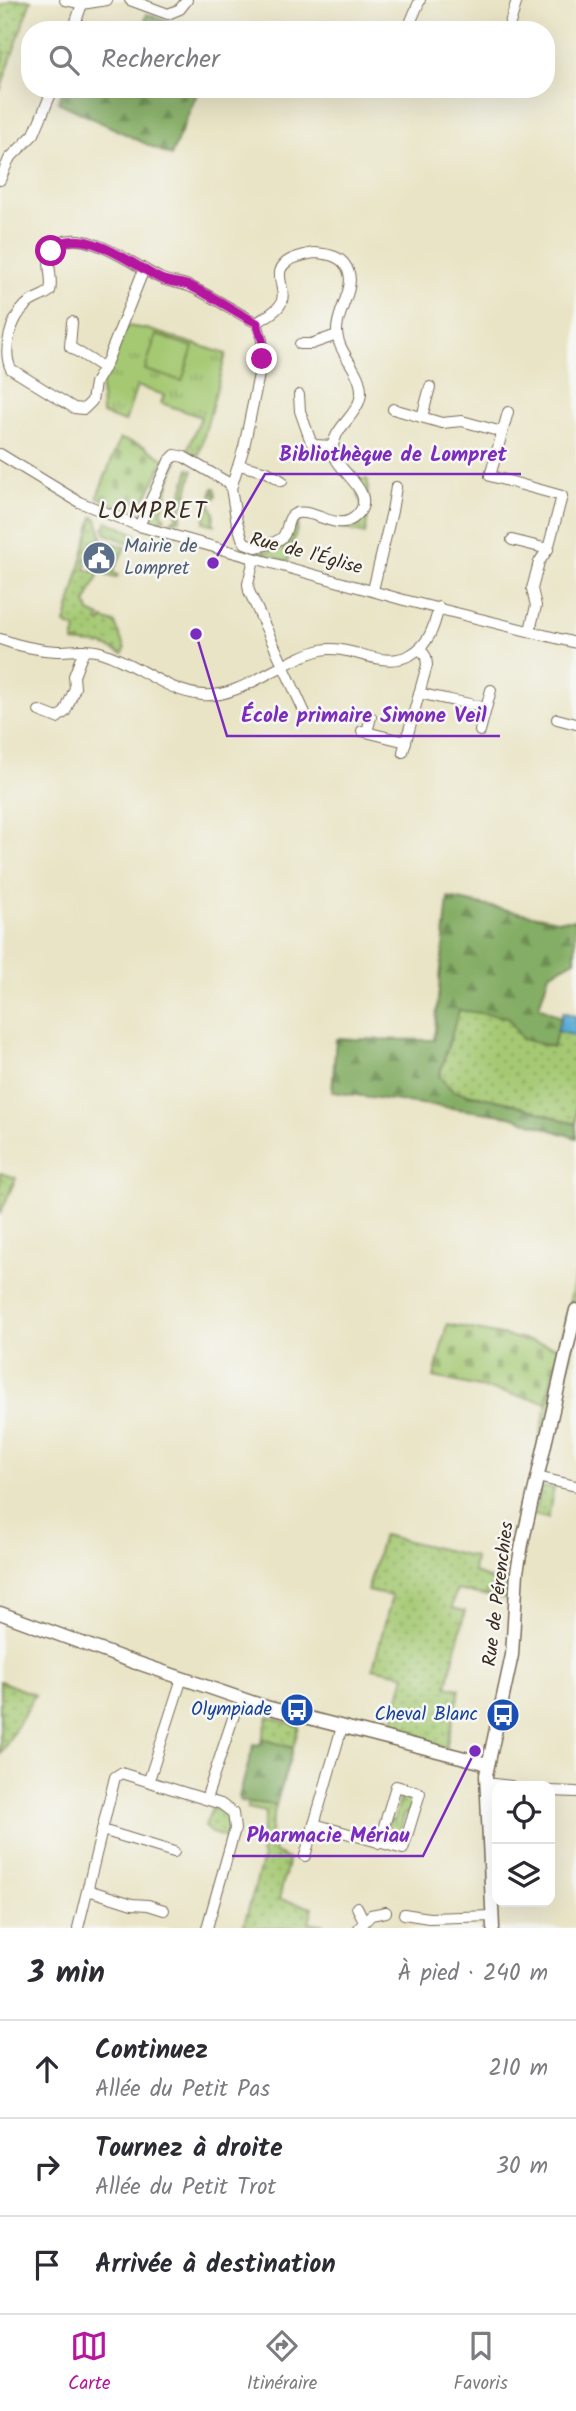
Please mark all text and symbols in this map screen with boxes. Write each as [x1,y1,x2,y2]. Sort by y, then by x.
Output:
search box [21,21,555,98]
text: Rechercher [101,39,220,81]
icon: search [45,41,83,79]
route start [35,235,66,266]
route end [246,343,277,374]
callout: Bibliothèque de Lompret [265,432,521,474]
text: Bibliothèque de Lompret [279,439,507,472]
district label: LOMPRET [98,494,208,530]
street label: Rue de l'Église [246,525,366,584]
place label: Mairie de Lompret [124,532,198,584]
public building icon: Mairie de Lompret [80,539,118,577]
callout: École primaire Simone Veil [227,694,500,736]
text: École primaire Simone Veil [241,700,487,733]
street label: Rue de Pérenchies [475,1520,523,1668]
bus stop icon: Olympiade [278,1691,316,1729]
place label: Olympiade [191,1695,272,1725]
bus stop icon: Cheval Blanc [484,1696,522,1734]
place label: Cheval Blanc [374,1700,478,1730]
map controls [492,1781,555,1907]
button: locate [492,1781,555,1844]
callout: Pharmacie Mériau [232,1814,423,1856]
text: Pharmacie Mériau [246,1820,410,1853]
button: layers [492,1844,555,1907]
text: 3 min [28,1950,105,1998]
text: À pied · 240 m [398,1956,548,1992]
text: Continuez [95,2030,208,2072]
icon: ahead [28,2050,66,2088]
text: 210 m [488,2051,548,2087]
text: Allée du Petit Pas [95,2072,270,2108]
text: Tournez à droite [95,2128,283,2170]
icon: right [28,2148,66,2186]
text: 30 m [496,2149,548,2185]
text: Allée du Petit Trot [95,2170,276,2206]
text: Arrivée à destination [95,2244,336,2286]
icon: arrive [28,2246,66,2284]
tab: Carte [68,2327,111,2399]
tab: Itinéraire [247,2327,317,2399]
tab: Favoris [454,2327,508,2399]

